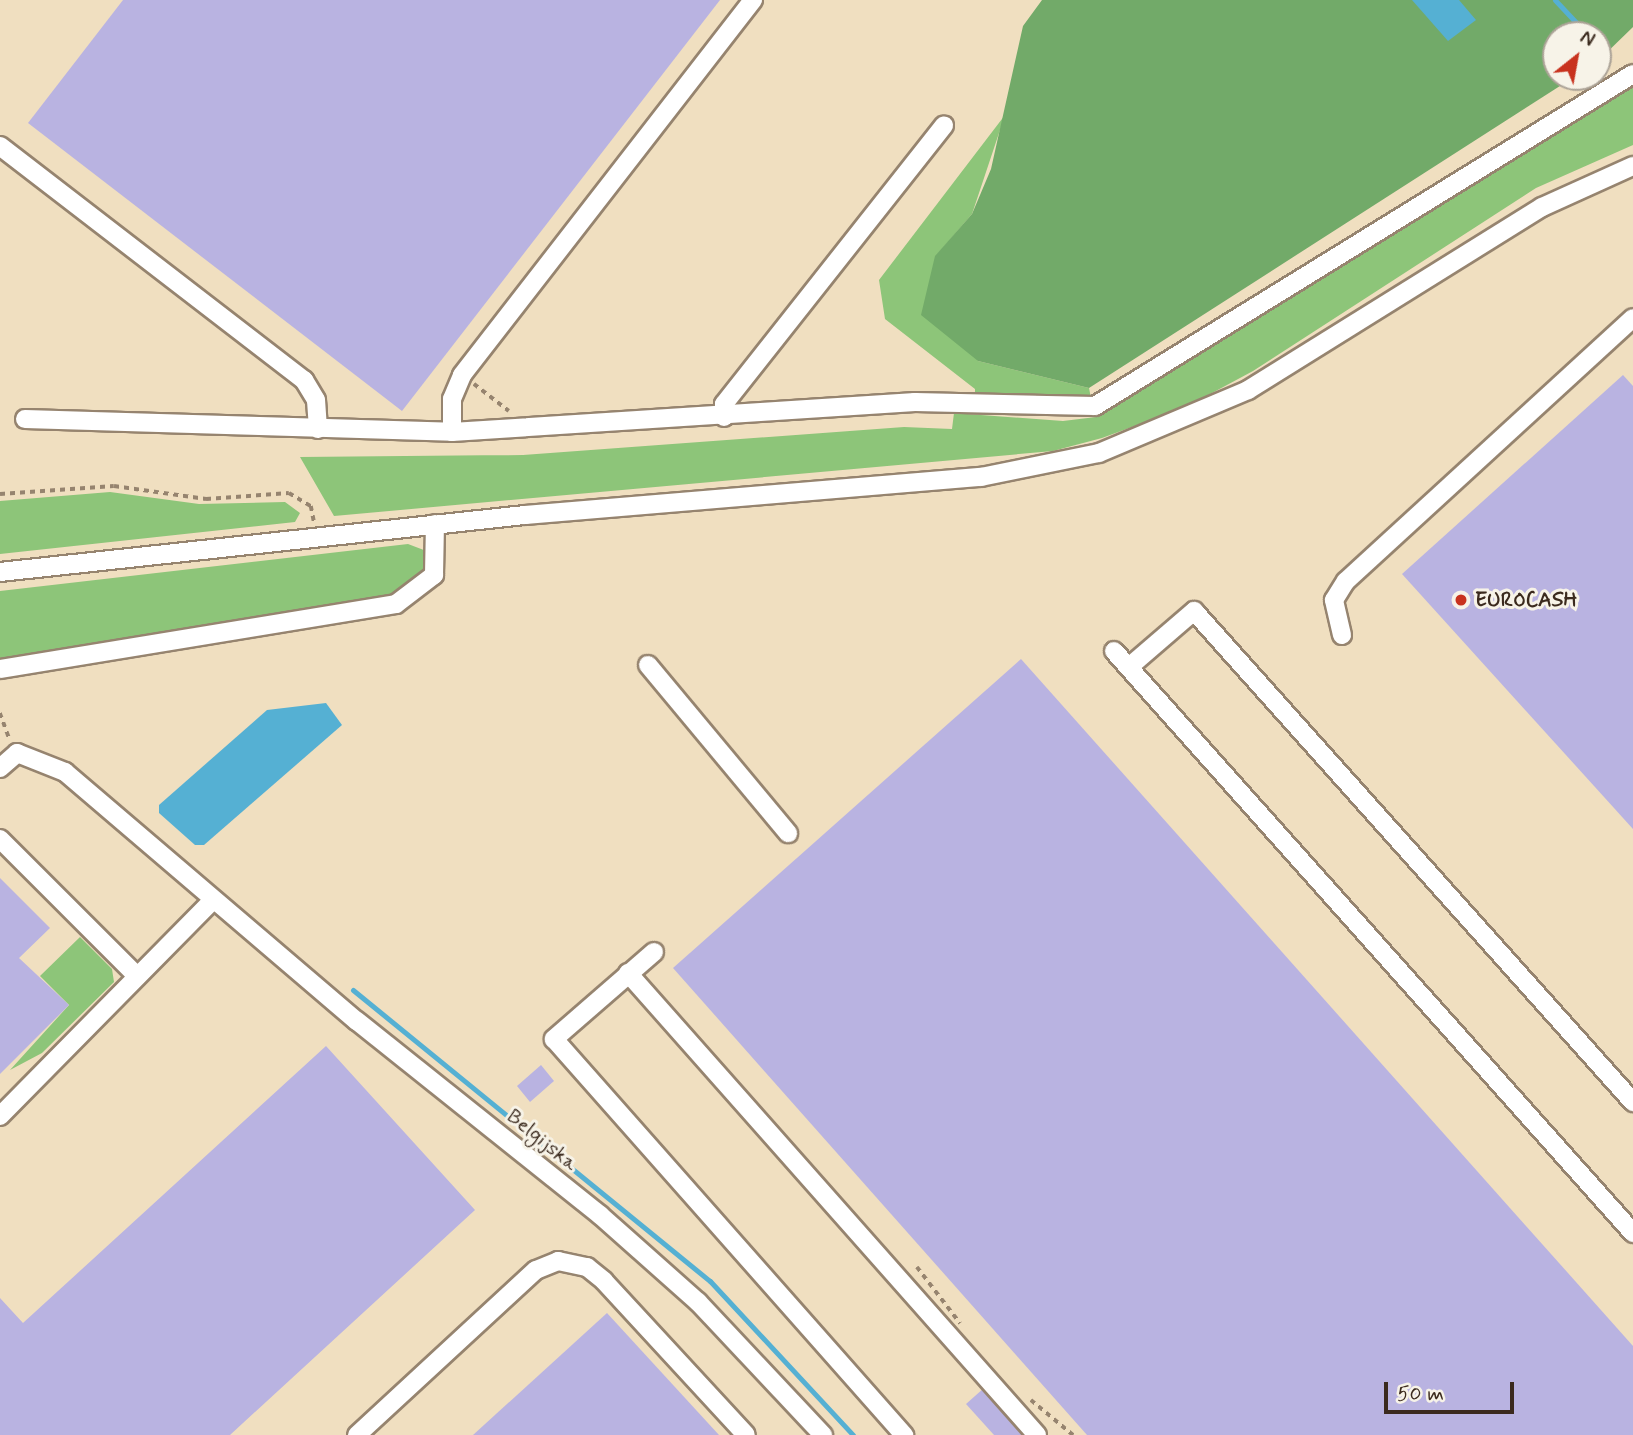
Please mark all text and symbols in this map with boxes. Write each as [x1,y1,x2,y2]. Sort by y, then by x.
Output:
north arrow [1542,21,1612,91]
text: N [1575,25,1599,53]
place label: EUROCASH [1475,587,1577,613]
marker: EUROCASH [1453,592,1469,608]
street label: Belgijska [501,1104,583,1176]
scale bar [1388,1368,1518,1412]
text: 50 m [1397,1380,1444,1408]

